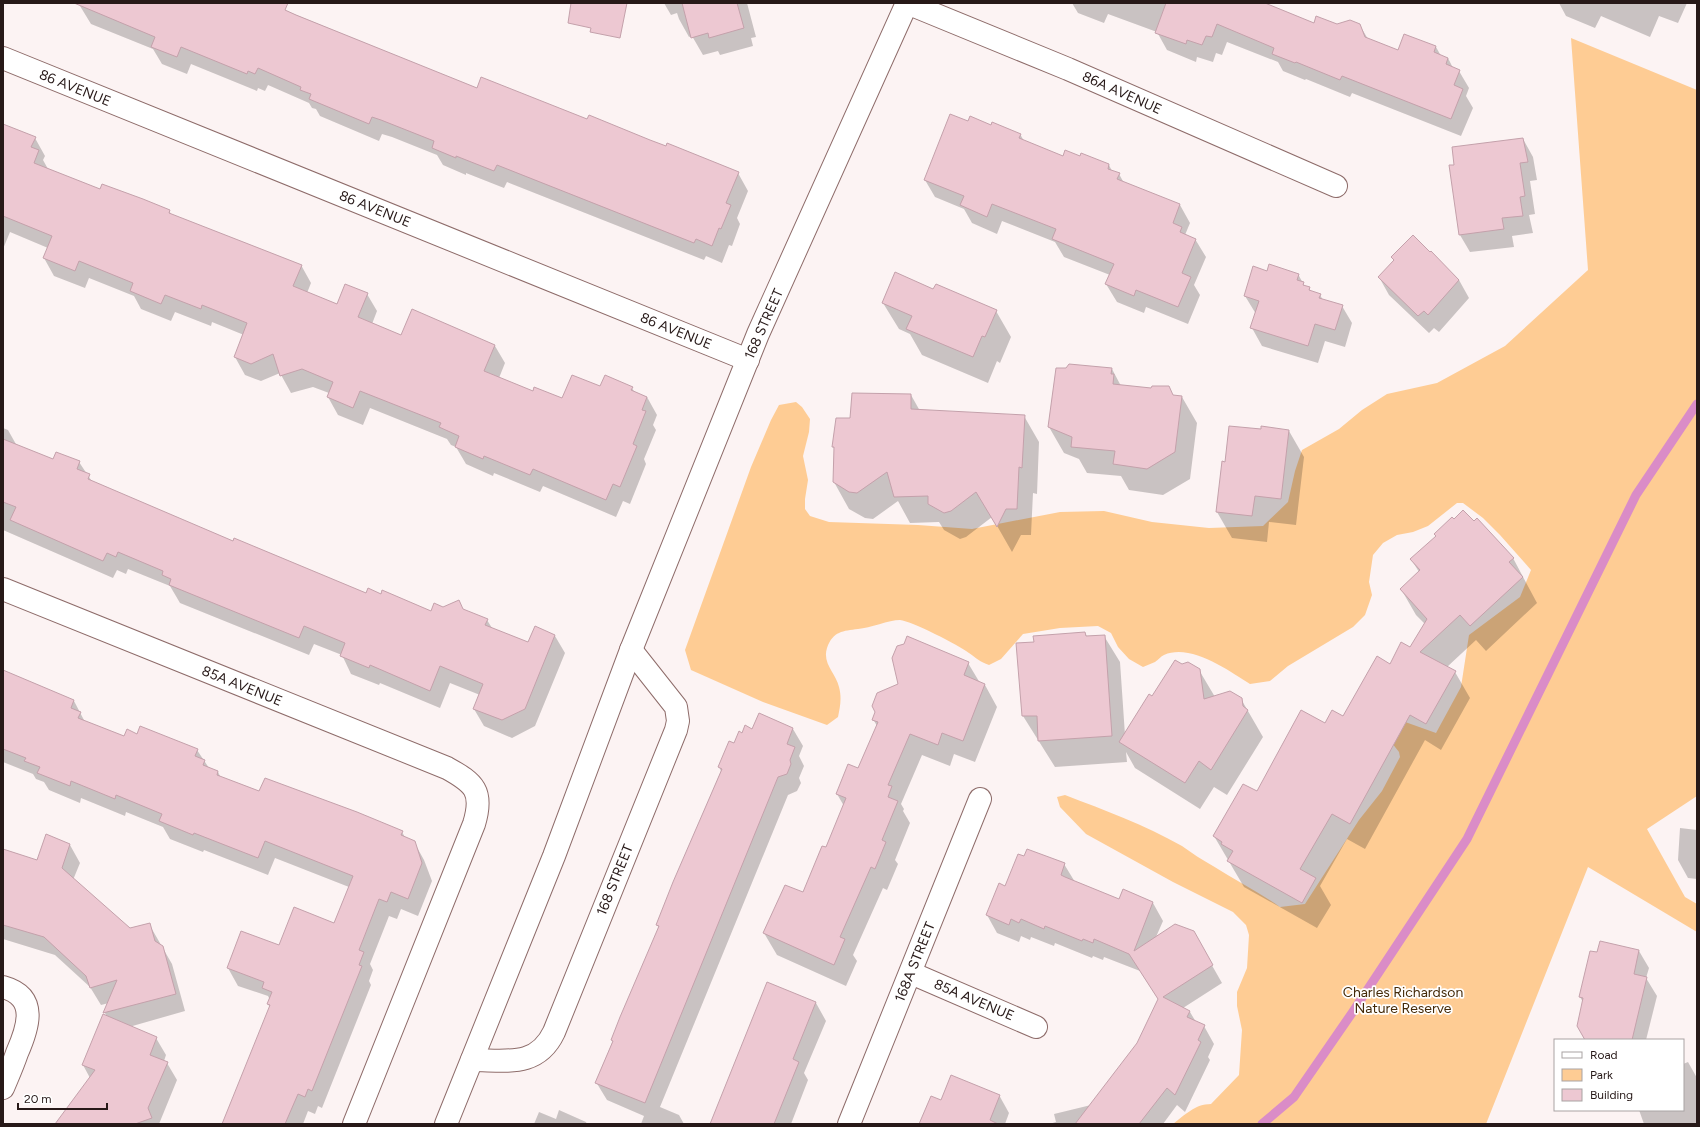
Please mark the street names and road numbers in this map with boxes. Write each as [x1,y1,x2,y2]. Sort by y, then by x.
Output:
street label: 86 AVENUE [37,66,113,110]
street label: 86A AVENUE [1080,68,1164,118]
street label: 86 AVENUE [337,187,413,231]
street label: 168 STREET [741,286,787,362]
street label: 86 AVENUE [638,309,714,353]
street label: 85A AVENUE [199,662,285,710]
street label: 168 STREET [593,842,637,918]
street label: 168A STREET [891,919,939,1004]
street label: 85A AVENUE [931,975,1017,1025]

